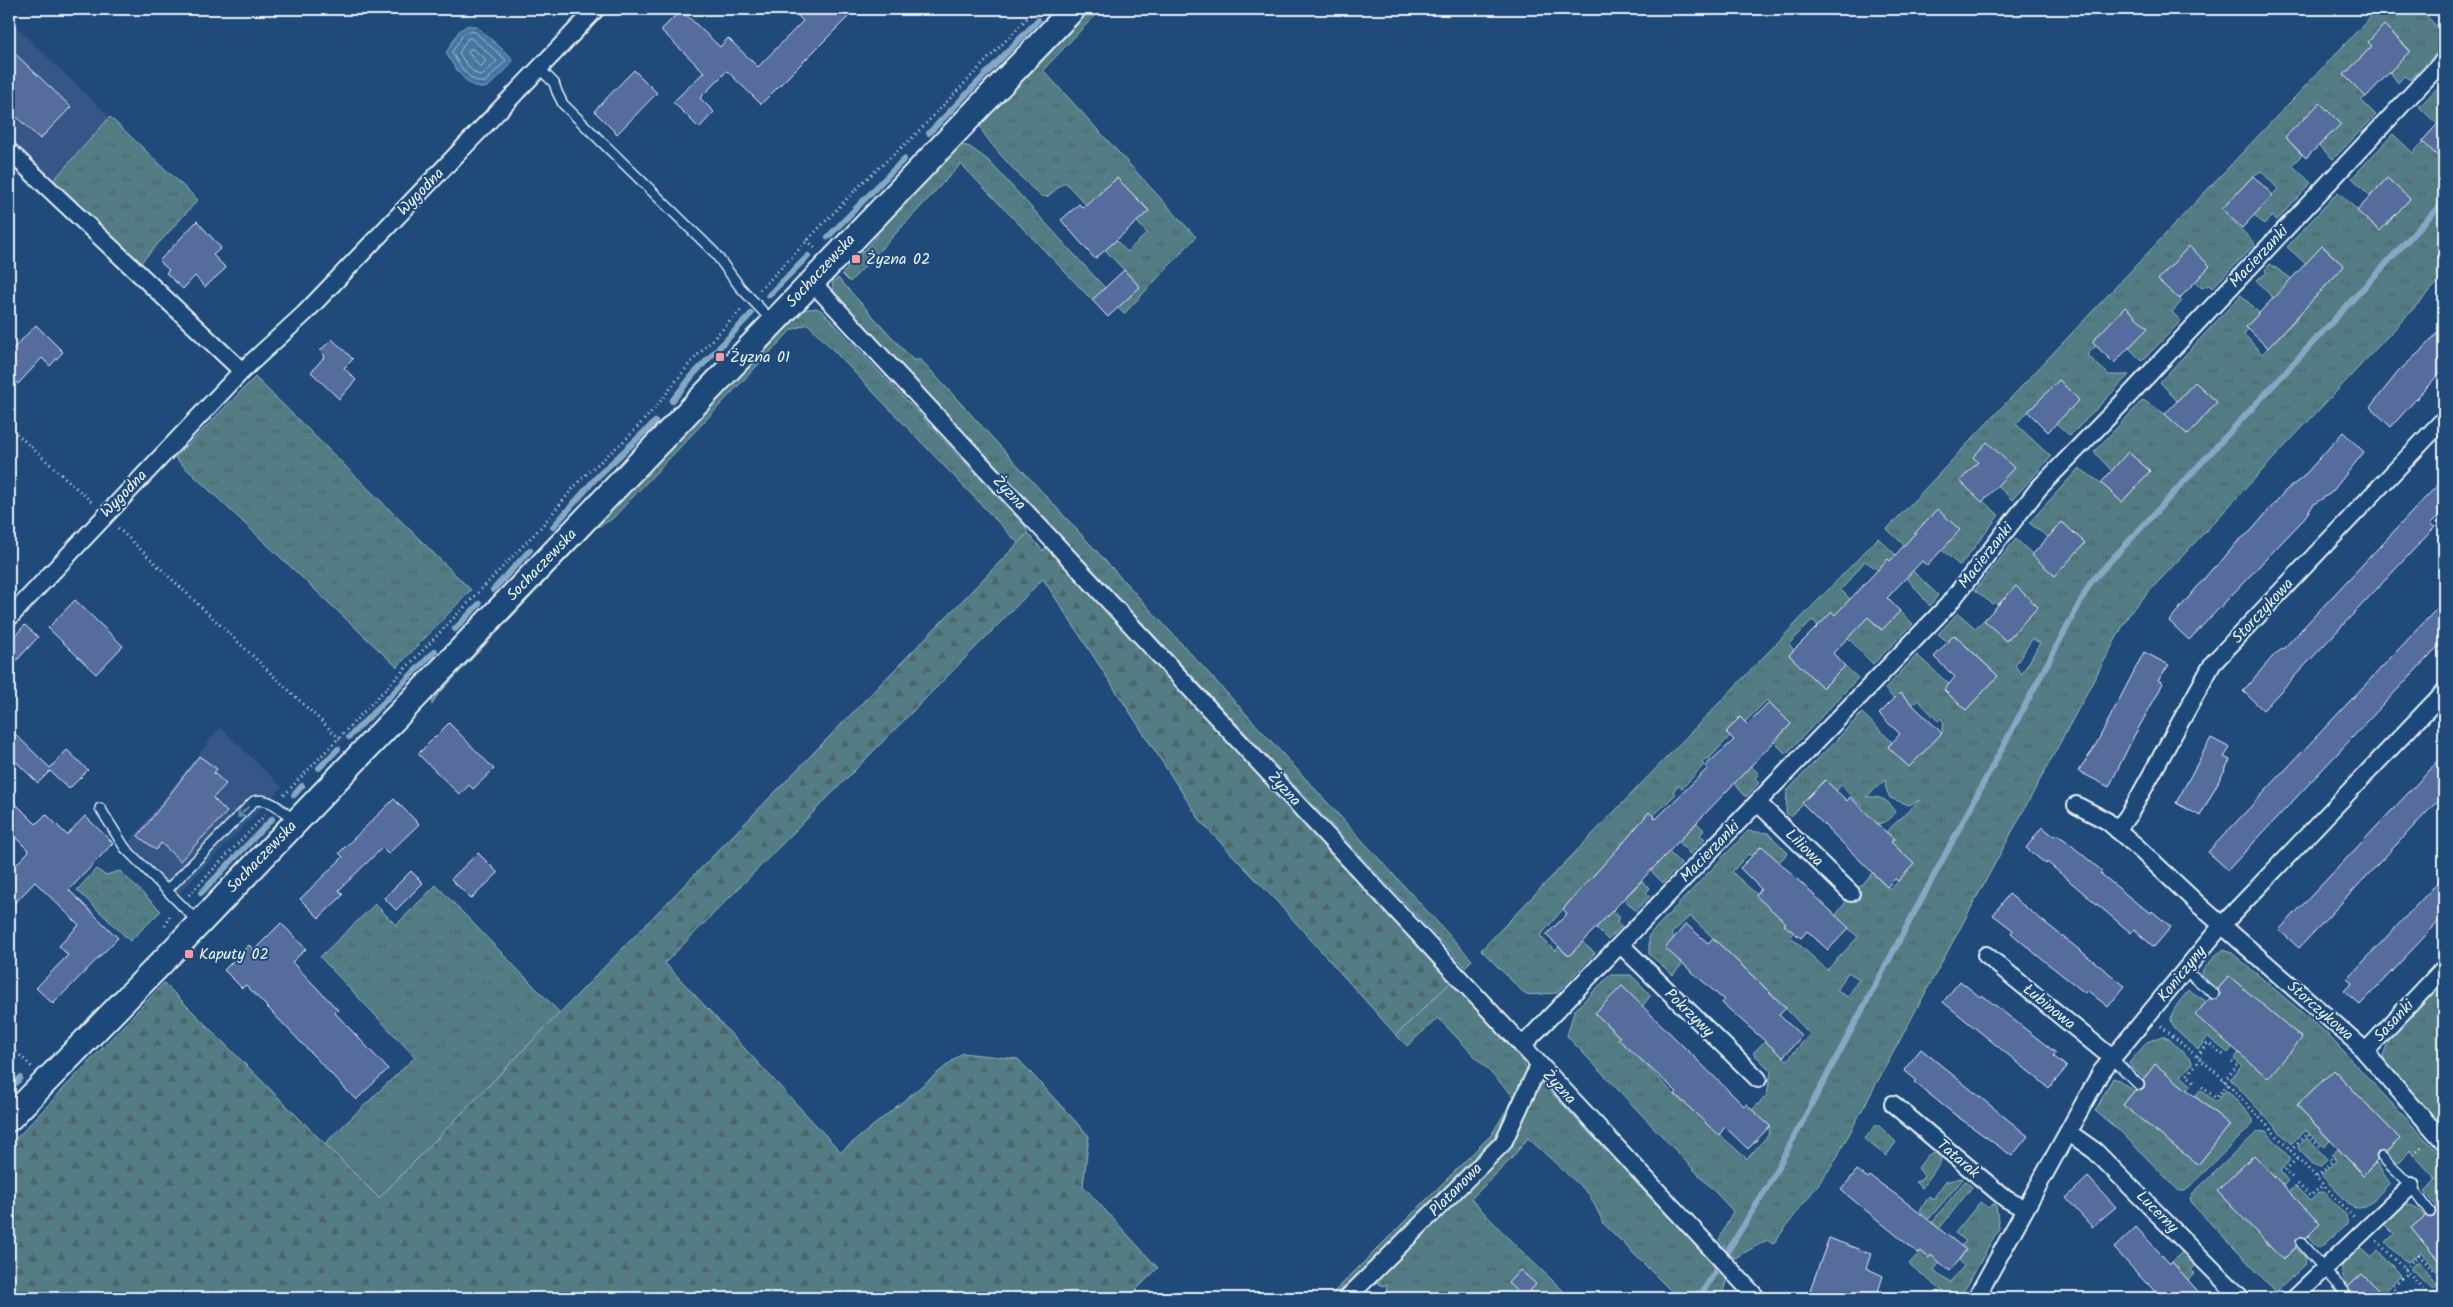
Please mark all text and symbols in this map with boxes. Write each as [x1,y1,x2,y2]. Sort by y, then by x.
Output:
street label: Wygodna [392,162,450,222]
street label: Macierzanki [2223,219,2296,294]
street label: Sochaczewska [780,229,862,313]
place label: Żyzna 02 [866,247,930,272]
marker: Żyzna 02 [850,253,862,265]
place label: Żyzna 01 [730,345,790,370]
marker: Żyzna 01 [714,351,726,363]
street label: Wygodna [95,464,153,524]
street label: Żyzna [986,470,1032,516]
street label: Macierzanki [1952,517,2021,594]
street label: Sochaczewska [501,523,583,607]
street label: Storczykowa [2226,573,2300,649]
street label: Żyzna [1261,766,1307,812]
one-way arrow [237,806,249,819]
street label: Macierzanki [1674,814,1747,889]
street label: Sochaczewska [221,815,303,899]
street label: Liliowa [1779,823,1829,873]
street label: Koniczyny [2151,940,2213,1008]
place label: Kaputy 02 [199,942,269,967]
marker: Kaputy 02 [183,948,195,960]
street label: Storczykowa [2281,975,2359,1047]
street label: Łubinowa [2017,978,2081,1036]
street label: Pokrzywy [1658,983,1720,1044]
street label: Sasanki [2368,993,2421,1048]
street label: Żyzna [1536,1064,1582,1110]
street label: Tatarak [1931,1133,1986,1185]
street label: Platanowa [1423,1157,1489,1223]
street label: Lucerny [2130,1185,2185,1240]

